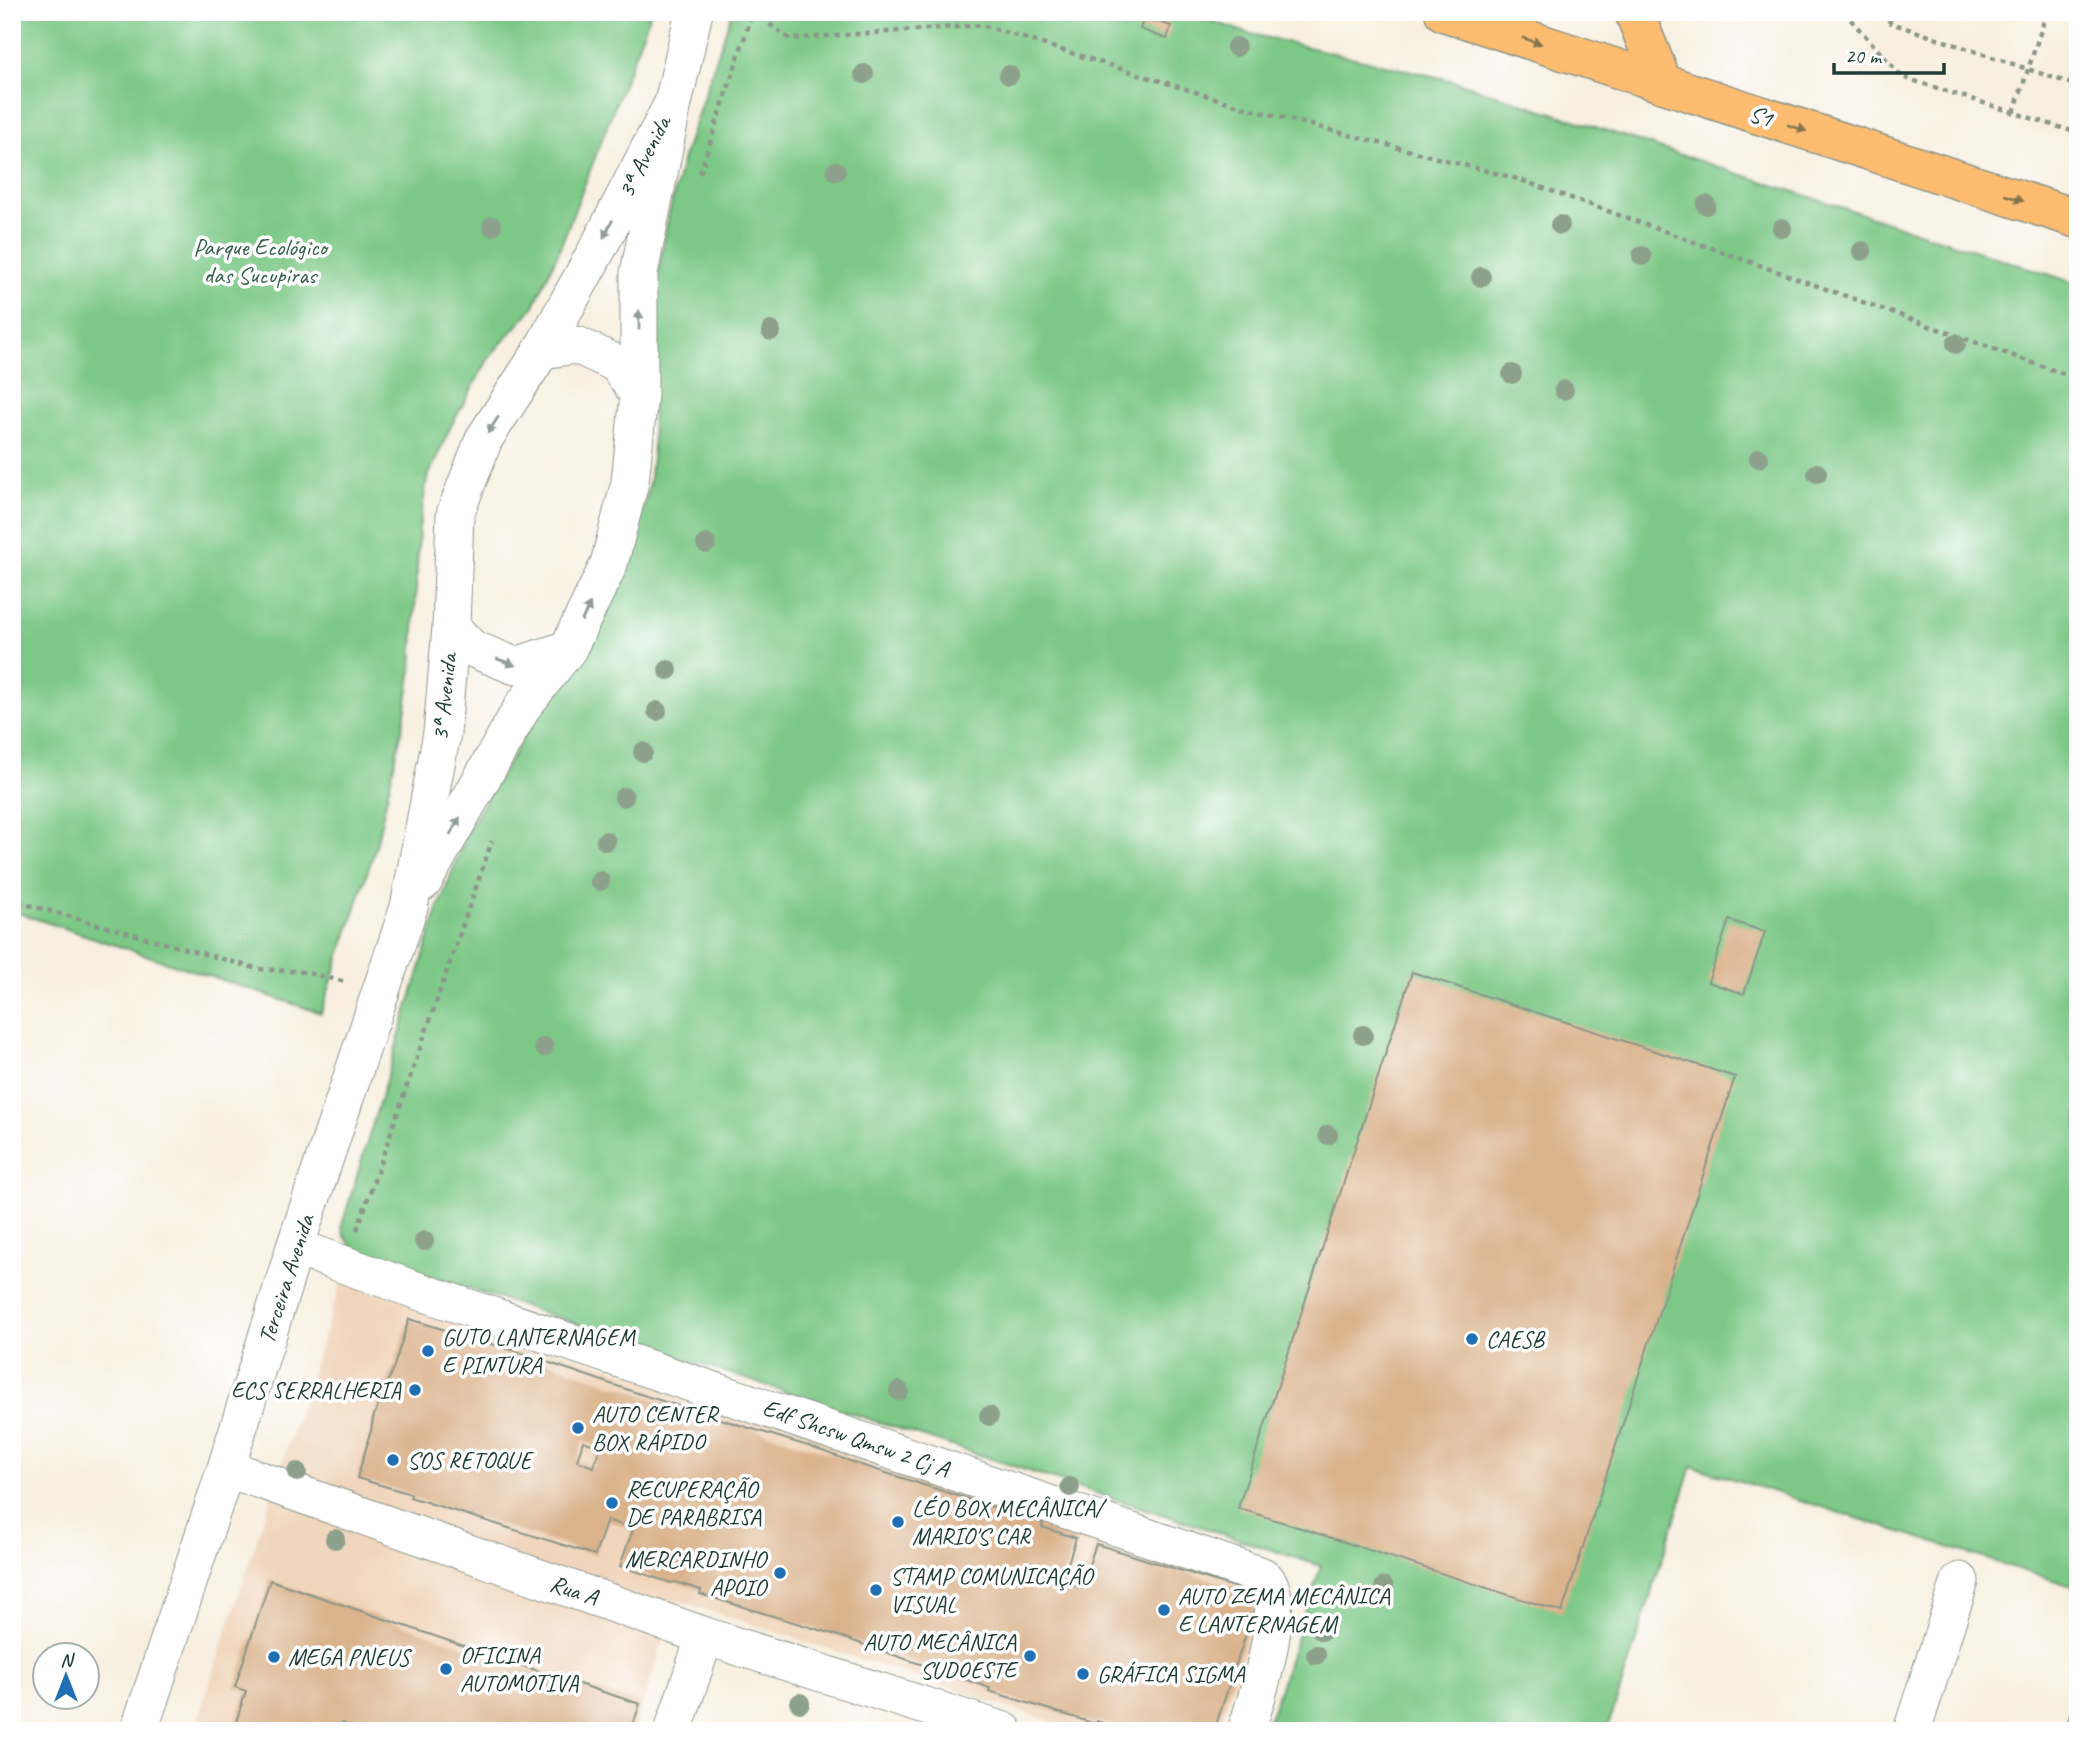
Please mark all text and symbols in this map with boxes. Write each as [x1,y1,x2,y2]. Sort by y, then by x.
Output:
scale bar [1834,32,1945,76]
one-way arrow [1522,36,1543,46]
text: 20 m [1845,43,1883,69]
street label: S1 [1746,98,1777,134]
street label: 3ª Avenida [611,109,678,203]
one-way arrow [1787,123,1808,133]
one-way arrow [2003,193,2024,204]
one-way arrow [602,219,613,239]
park label: Parque Ecológico das Sucupiras [193,232,329,290]
one-way arrow [633,308,645,330]
one-way arrow [486,416,500,434]
one-way arrow [580,602,592,622]
street label: 3ª Avenida [425,650,464,742]
one-way arrow [495,657,516,668]
one-way arrow [449,817,461,836]
street label: Terceira Avenida [251,1209,321,1347]
place label: GUTO LANTERNAGEM E PINTURA [442,1322,637,1380]
place label: CAESB [1486,1324,1546,1354]
marker: CAESB [1464,1331,1480,1347]
marker: GUTO LANTERNAGEM E PINTURA [420,1343,436,1359]
place label: ECS SERRALHERIA [231,1375,402,1405]
marker: ECS SERRALHERIA [407,1382,423,1398]
street label: Edf Shcsw Qmsw 2 Cj A [759,1392,954,1484]
place label: AUTO CENTER BOX RÁPIDO [592,1399,719,1457]
marker: AUTO CENTER BOX RÁPIDO [570,1420,586,1436]
place label: SOS RETOQUE [407,1445,534,1475]
marker: SOS RETOQUE [385,1452,401,1468]
place label: RECUPERAÇÃO DE PARABRISA [626,1474,762,1532]
place label: LÉO BOX MECÂNICA/ MARIO'S CAR [912,1493,1108,1551]
marker: RECUPERAÇÃO DE PARABRISA [604,1495,620,1511]
marker: LÉO BOX MECÂNICA/ MARIO'S CAR [890,1514,906,1530]
place label: MERCARDINHO APOIO [625,1544,769,1602]
place label: STAMP COMUNICAÇÃO VISUAL [890,1561,1095,1619]
marker: MERCARDINHO APOIO [772,1565,788,1581]
street label: Rua A [546,1568,603,1612]
place label: AUTO ZEMA MECÂNICA E LANTERNAGEM [1178,1581,1391,1639]
marker: STAMP COMUNICAÇÃO VISUAL [868,1582,884,1598]
marker: AUTO ZEMA MECÂNICA E LANTERNAGEM [1156,1602,1172,1618]
place label: AUTO MECÂNICA SUDOESTE [863,1627,1019,1685]
place label: OFICINA AUTOMOTIVA [460,1640,580,1698]
north arrow [32,1642,102,1712]
place label: MEGA PNEUS [288,1642,413,1672]
text: N [60,1648,75,1672]
marker: AUTO MECÂNICA SUDOESTE [1022,1648,1038,1664]
marker: MEGA PNEUS [266,1649,282,1665]
place label: GRÁFICA SIGMA [1097,1659,1246,1689]
marker: OFICINA AUTOMOTIVA [438,1661,454,1677]
marker: GRÁFICA SIGMA [1075,1666,1091,1682]

